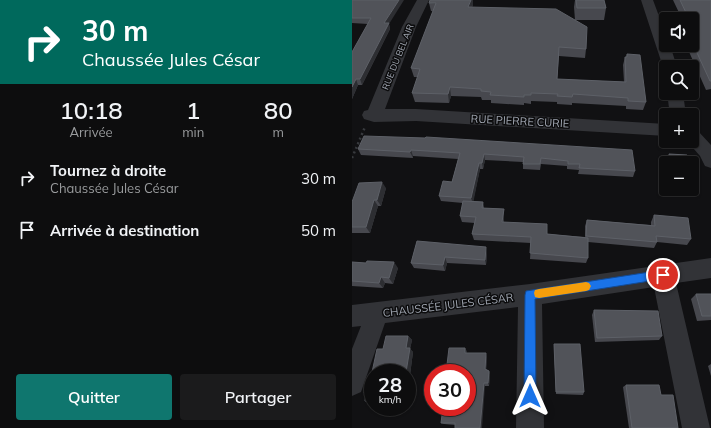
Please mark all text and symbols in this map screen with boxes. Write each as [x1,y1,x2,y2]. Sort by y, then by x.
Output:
map controls [659,12,699,196]
button: sound [659,12,699,52]
text: 30 m [82,13,148,48]
icon: right [16,16,68,68]
street label: RUE DU BEL AIR [379,22,416,91]
text: Chaussée Jules César [82,48,260,71]
button: search [659,60,699,100]
text: 10:18 [59,95,123,125]
text: 1 [186,95,200,125]
text: 80 [264,95,293,125]
button: + [659,108,699,148]
street label: RUE PIERRE CURIE [470,111,570,131]
text: Arrivée [70,124,113,140]
text: min [182,124,204,140]
text: m [272,124,284,140]
button: − [659,156,699,196]
text: Tournez à droite [50,161,166,180]
icon: right [16,167,38,189]
text: 30 m [301,169,336,188]
text: Chaussée Jules César [50,180,179,196]
icon: arrive [16,219,38,241]
text: Arrivée à destination [50,221,199,240]
text: 50 m [301,221,336,240]
pin [646,258,680,292]
icon: arrive [652,264,674,286]
street label: CHAUSSÉE JULES CÉSAR [382,290,515,320]
speed limit sign: 30 [424,364,476,416]
text: 28 [378,372,402,397]
button: Quitter [16,374,172,420]
button: Partager [180,374,336,420]
position arrow [509,375,551,417]
text: km/h [379,393,401,406]

